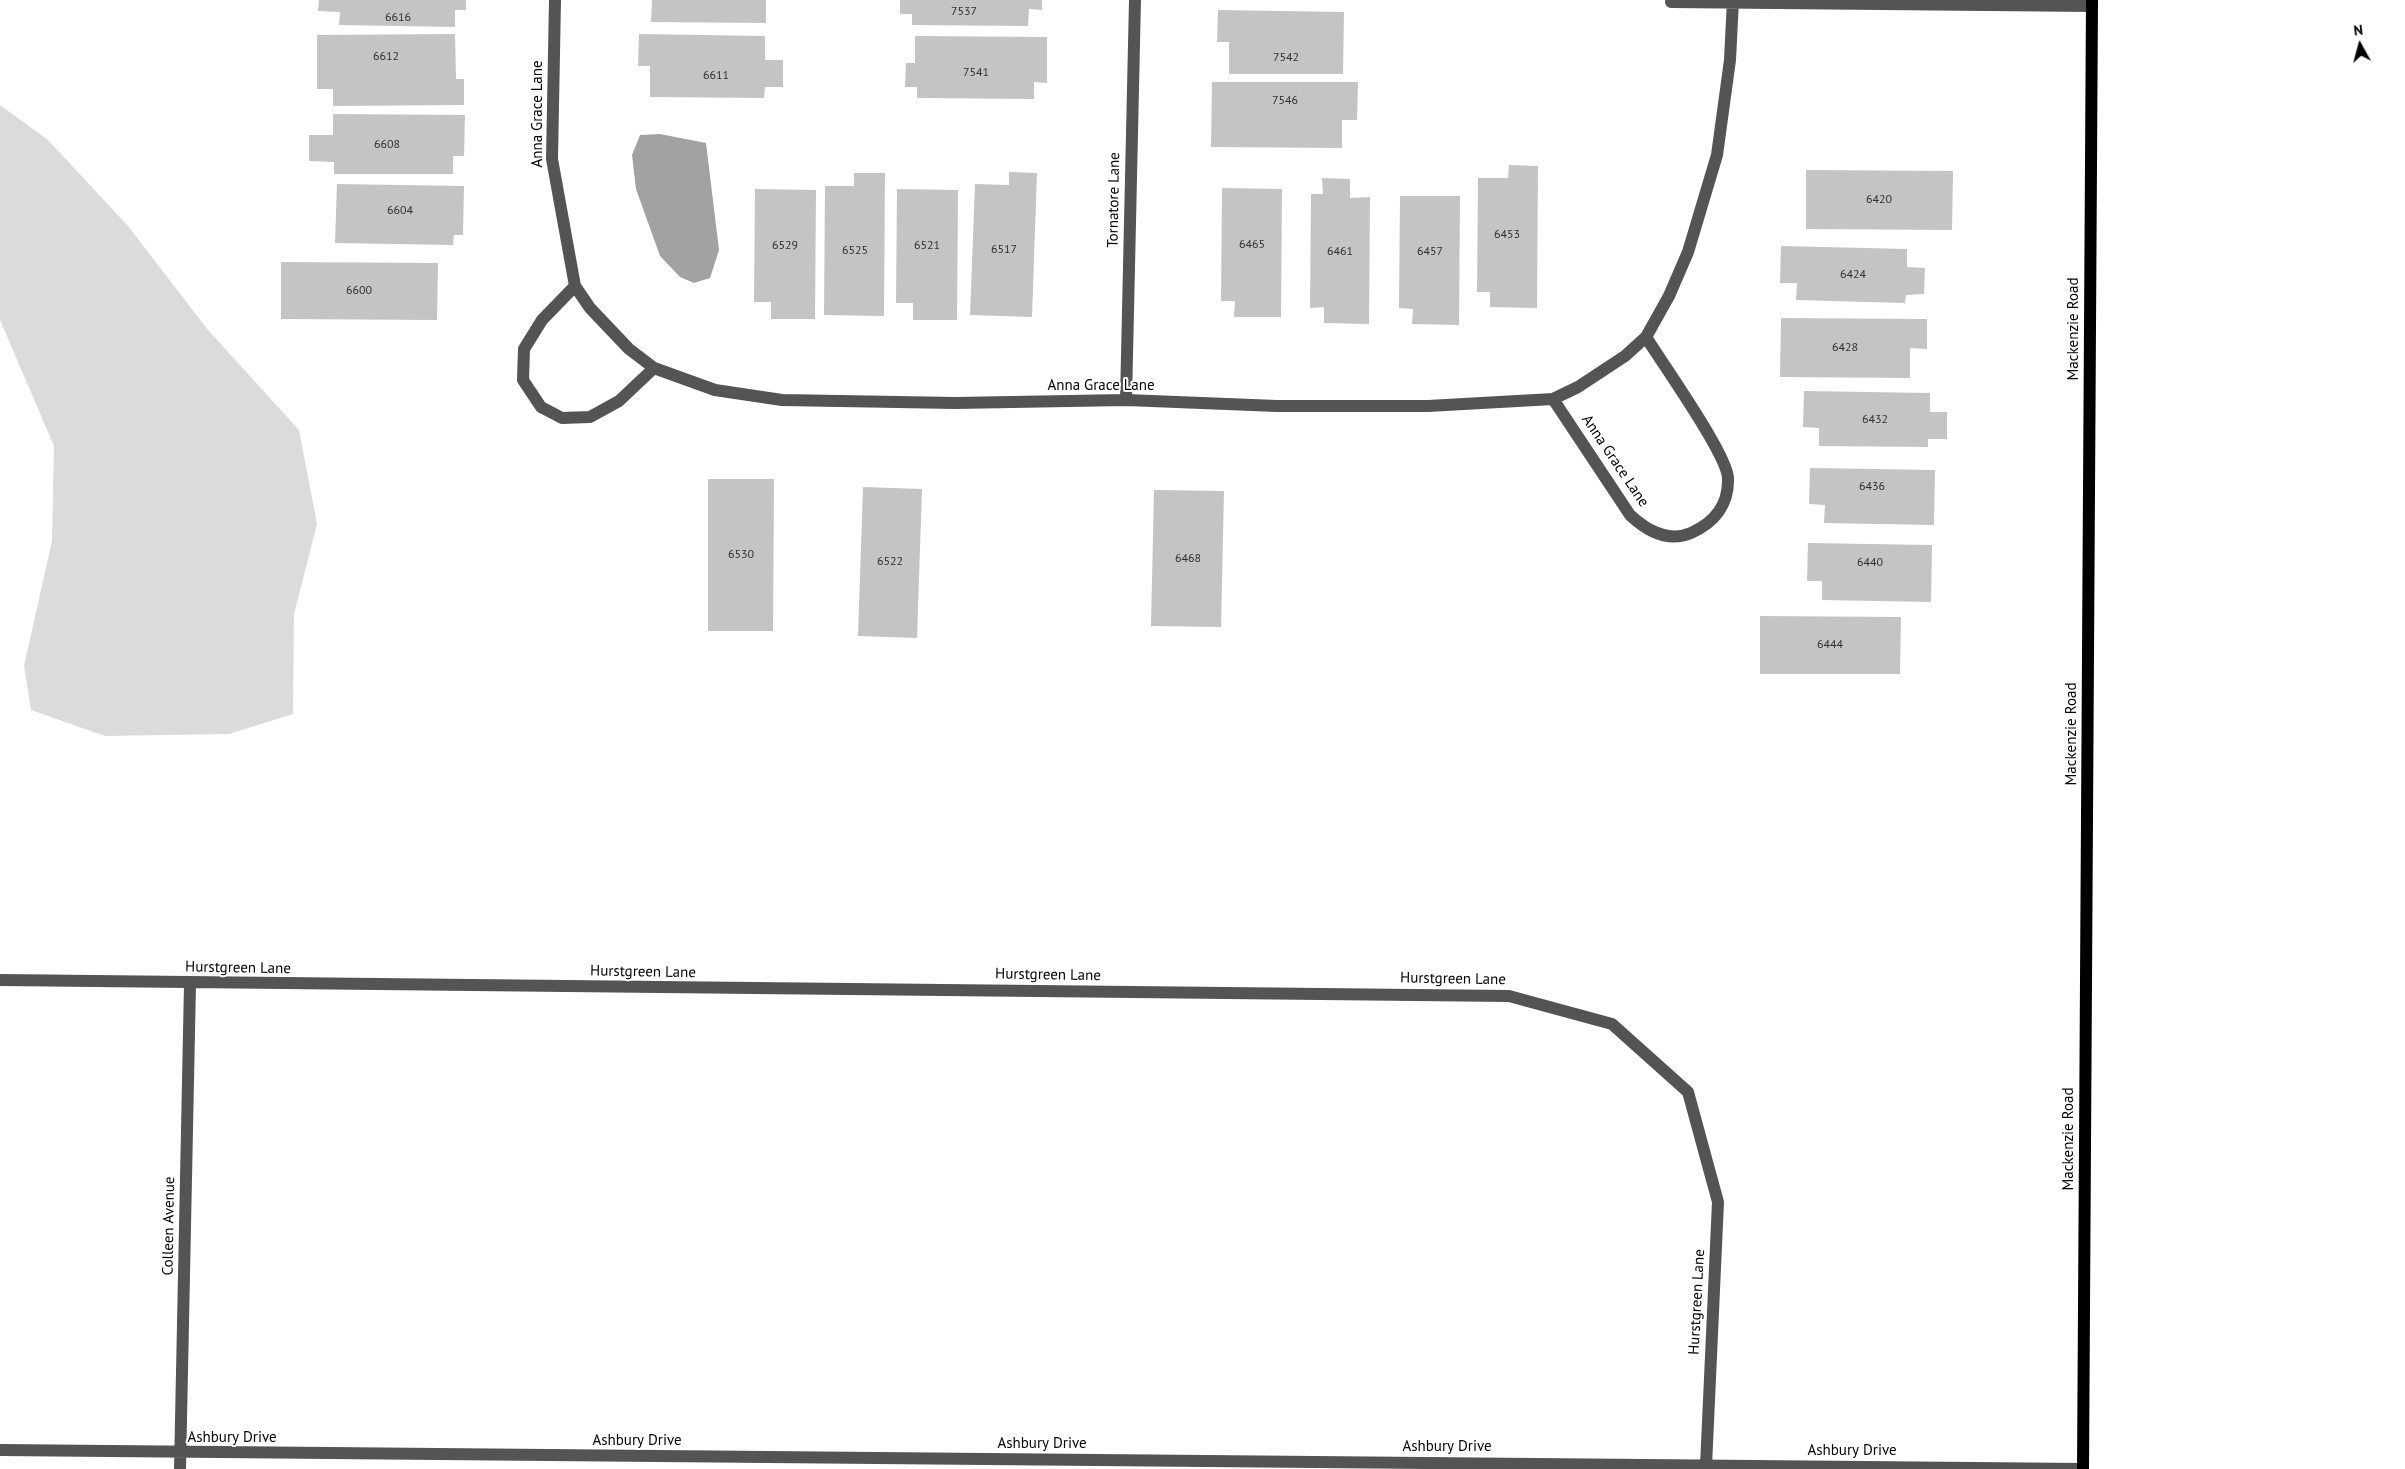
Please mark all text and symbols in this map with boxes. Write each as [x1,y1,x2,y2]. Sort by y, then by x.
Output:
house number: 7537 [951,5,977,19]
house number: 6616 [385,11,411,25]
north arrow [2335,20,2385,70]
text: N [2353,21,2364,40]
house number: 6612 [373,50,399,64]
house number: 7542 [1273,51,1299,65]
street label: Anna Grace Lane [529,60,547,168]
house number: 7541 [963,66,989,80]
house number: 6611 [703,69,729,83]
house number: 7546 [1272,94,1298,108]
house number: 6608 [374,138,400,152]
street label: Tornatore Lane [1104,152,1124,248]
house number: 6420 [1866,193,1892,207]
house number: 6604 [387,204,413,218]
house number: 6453 [1494,228,1520,242]
house number: 6465 [1239,238,1265,252]
house number: 6529 [772,239,798,253]
house number: 6521 [914,239,940,253]
house number: 6517 [991,243,1017,257]
house number: 6525 [842,244,868,258]
house number: 6461 [1327,245,1353,259]
house number: 6457 [1417,245,1443,259]
house number: 6424 [1840,268,1866,282]
street label: Mackenzie Road [2065,277,2083,381]
house number: 6600 [346,284,372,298]
house number: 6428 [1832,341,1858,355]
street label: Anna Grace Lane [1047,377,1155,395]
street label: Anna Grace Lane [1578,412,1652,510]
house number: 6432 [1862,413,1888,427]
house number: 6436 [1859,480,1885,494]
house number: 6530 [728,548,754,562]
house number: 6468 [1175,552,1201,566]
house number: 6522 [877,555,903,569]
house number: 6440 [1857,556,1883,570]
house number: 6444 [1817,638,1843,652]
street label: Mackenzie Road [2063,682,2081,786]
street label: Hurstgreen Lane [185,958,291,978]
street label: Hurstgreen Lane [590,962,696,982]
street label: Hurstgreen Lane [995,965,1101,985]
street label: Hurstgreen Lane [1400,969,1506,989]
street label: Mackenzie Road [2060,1087,2078,1191]
street label: Colleen Avenue [159,1176,179,1276]
street label: Hurstgreen Lane [1685,1249,1709,1355]
street label: Ashbury Drive [187,1429,277,1447]
street label: Ashbury Drive [592,1432,682,1450]
street label: Ashbury Drive [997,1435,1087,1453]
street label: Ashbury Drive [1402,1438,1492,1456]
street label: Ashbury Drive [1807,1442,1897,1460]

